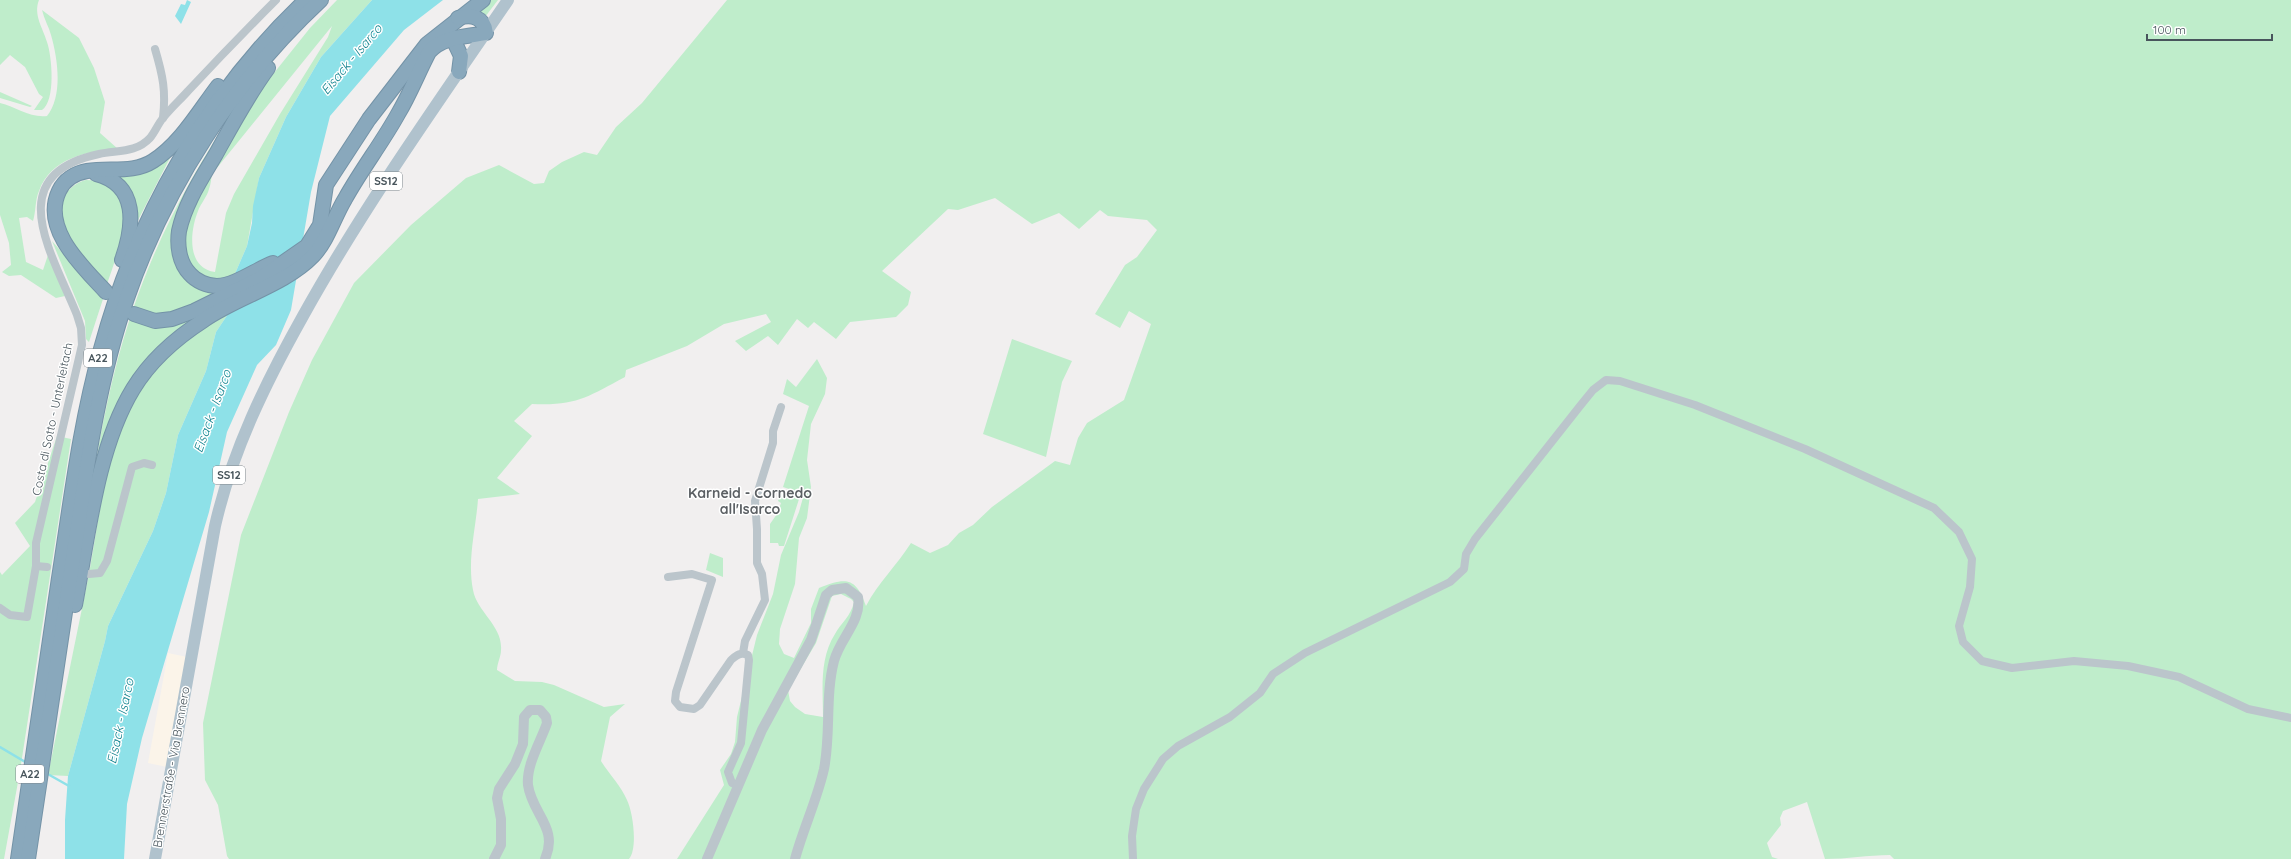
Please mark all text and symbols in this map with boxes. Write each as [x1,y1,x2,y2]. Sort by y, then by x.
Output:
scale bar [2147,16,2272,42]
water label: Eisack - Isarco [317,20,386,97]
text: 100 m [2153,22,2186,37]
road number: SS12 [370,172,402,190]
street label: Costa di Sotto - Unterleitach [28,341,76,497]
road number: A22 [84,349,112,367]
water label: Eisack - Isarco [190,366,235,454]
road number: SS12 [213,466,245,484]
district label: Karneid - Cornedo all'Isarco [688,484,812,518]
water label: Eisack - Isarco [103,676,137,765]
street label: Brennerstraße - Via Brennero [149,685,193,849]
road number: A22 [16,765,44,783]

